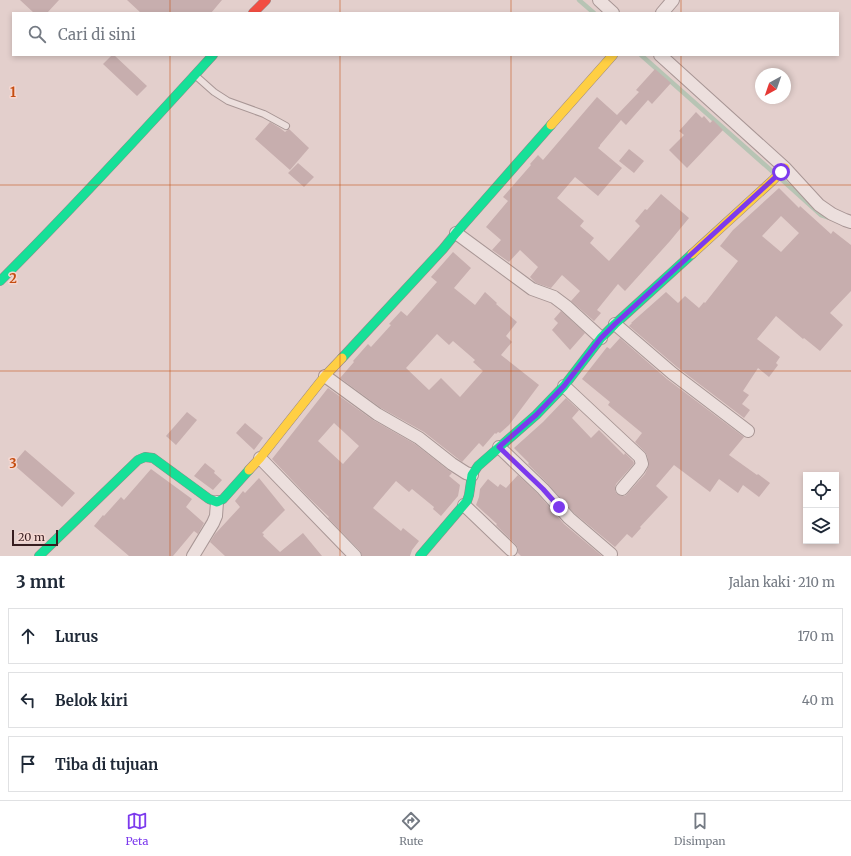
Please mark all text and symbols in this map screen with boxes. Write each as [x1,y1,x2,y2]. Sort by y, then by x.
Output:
search box [12,12,839,56]
icon: search [26,23,48,45]
text: Cari di sini [58,25,136,44]
north arrow [755,68,791,104]
text: 1 [10,84,16,101]
route start [772,163,790,181]
text: 2 [9,270,17,287]
text: 3 [9,455,17,472]
map controls [803,472,839,544]
button: locate [803,472,839,508]
route end [550,498,568,516]
button: layers [803,508,839,544]
scale bar [12,528,58,547]
text: 20 m [18,530,45,544]
text: 3 mnt [16,571,65,593]
text: Jalan kaki · 210 m [728,574,835,591]
icon: ahead [17,625,39,647]
text: Lurus [55,627,98,646]
text: 170 m [797,628,834,645]
icon: left [17,689,39,711]
text: Belok kiri [55,691,128,710]
text: 40 m [802,692,834,709]
icon: arrive [17,753,39,775]
text: Tiba di tujuan [55,755,158,774]
tab: Peta [125,810,148,848]
tab: Rute [399,810,423,848]
tab: Disimpan [674,810,726,848]

